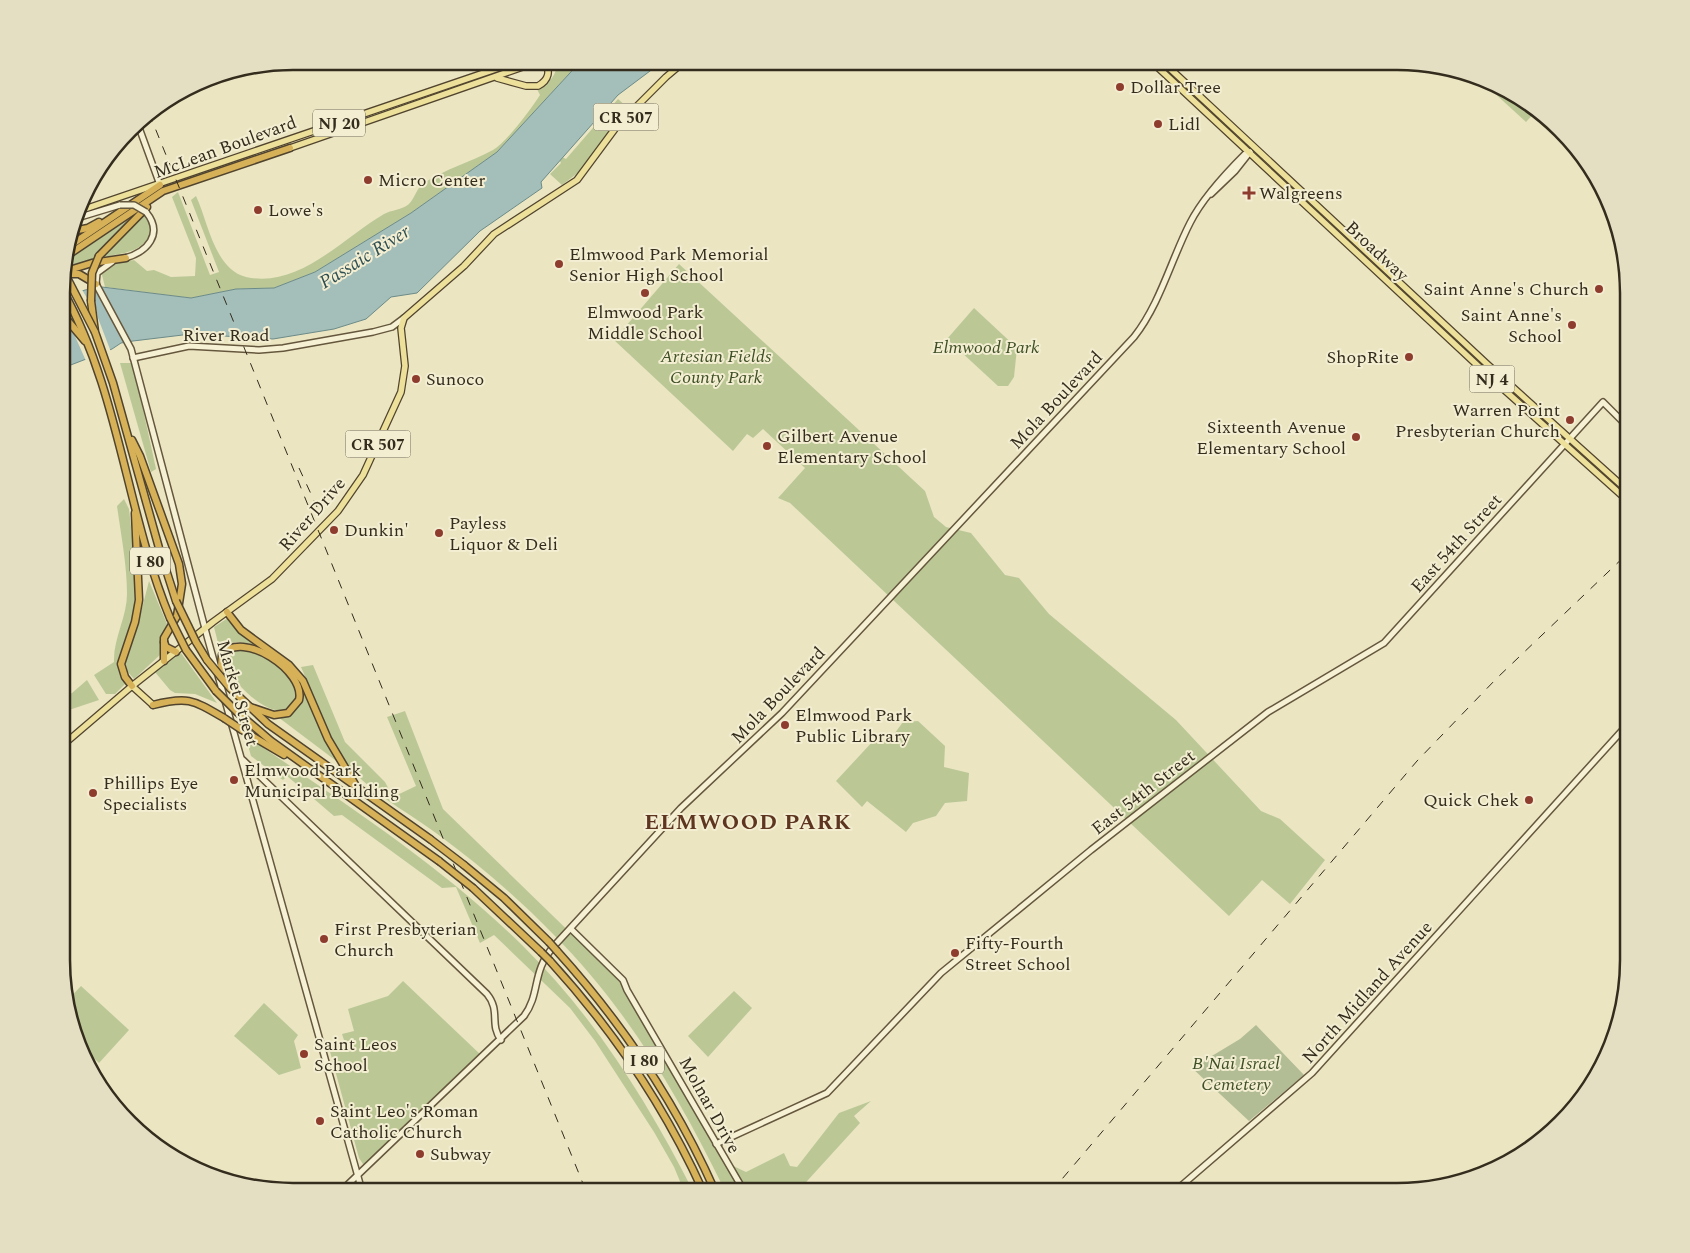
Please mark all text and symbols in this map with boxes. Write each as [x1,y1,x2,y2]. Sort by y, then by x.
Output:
place label: Dollar Tree [1130,74,1221,101]
marker: Dollar Tree [1114,81,1126,93]
road number: CR 507 [594,104,658,130]
street label: McLean Boulevard [150,109,300,186]
road number: NJ 20 [313,110,365,136]
place label: Lidl [1168,111,1200,138]
marker: Lidl [1152,118,1164,130]
place label: Micro Center [378,167,485,194]
marker: Micro Center [362,174,374,186]
place label: Walgreens [1259,180,1343,207]
marker: Walgreens [1243,187,1255,199]
place label: Lowe's [268,197,324,224]
marker: Lowe's [252,204,264,216]
street label: Broadway [1339,215,1416,289]
water label: Passaic River [314,218,416,297]
place label: Elmwood Park Memorial Senior High School [569,241,769,289]
marker: Elmwood Park Memorial Senior High School [553,258,565,270]
place label: Saint Anne's Church [1423,276,1589,303]
marker: Saint Anne's Church [1593,283,1605,295]
marker: Elmwood Park Middle School [639,287,651,299]
place label: Elmwood Park Middle School [586,299,704,347]
place label: Saint Anne's School [1461,302,1562,350]
marker: Saint Anne's School [1566,319,1578,331]
street label: River Road [182,322,270,349]
park label: Elmwood Park [933,334,1040,361]
park label: Artesian Fields County Park [660,343,772,391]
place label: ShopRite [1326,344,1399,371]
street label: Mola Boulevard [1003,345,1109,456]
marker: ShopRite [1403,351,1415,363]
place label: Sunoco [426,366,484,393]
road number: NJ 4 [1470,366,1514,392]
marker: Sunoco [410,373,422,385]
place label: Warren Point Presbyterian Church [1395,397,1560,445]
place label: Sixteenth Avenue Elementary School [1196,414,1346,462]
marker: Warren Point Presbyterian Church [1564,414,1576,426]
place label: Gilbert Avenue Elementary School [777,423,927,471]
road number: CR 507 [346,430,410,458]
marker: Sixteenth Avenue Elementary School [1350,431,1362,443]
marker: Gilbert Avenue Elementary School [761,440,773,452]
street label: River Drive [272,471,352,557]
street label: East 54th Street [1404,488,1508,599]
place label: Payless Liquor & Deli [449,510,558,558]
place label: Dunkin' [344,517,409,544]
marker: Dunkin' [328,524,340,536]
marker: Payless Liquor & Deli [433,527,445,539]
road number: I 80 [130,548,170,574]
street label: Market Street [209,637,266,750]
street label: Mola Boulevard [725,641,832,750]
place label: Elmwood Park Public Library [795,702,912,750]
marker: Elmwood Park Public Library [779,719,791,731]
street label: East 54th Street [1086,743,1201,842]
place label: Elmwood Park Municipal Building [244,757,399,805]
place label: Phillips Eye Specialists [103,770,198,818]
marker: Elmwood Park Municipal Building [228,774,240,786]
marker: Phillips Eye Specialists [87,787,99,799]
place label: Quick Chek [1423,787,1519,814]
marker: Quick Chek [1523,794,1535,806]
district label: ELMWOOD PARK [644,806,852,839]
street label: North Midland Avenue [1296,915,1439,1070]
place label: First Presbyterian Church [334,916,477,964]
place label: Fifty-Fourth Street School [965,930,1071,978]
marker: First Presbyterian Church [318,933,330,945]
marker: Fifty-Fourth Street School [949,947,961,959]
place label: Saint Leos School [314,1031,397,1079]
road number: I 80 [624,1046,664,1074]
marker: Saint Leos School [298,1048,310,1060]
park label: B'Nai Israel Cemetery [1192,1050,1280,1098]
street label: Molnar Drive [672,1052,747,1159]
place label: Saint Leo's Roman Catholic Church [330,1098,479,1146]
marker: Saint Leo's Roman Catholic Church [314,1115,326,1127]
place label: Subway [430,1141,492,1168]
marker: Subway [414,1148,426,1160]

